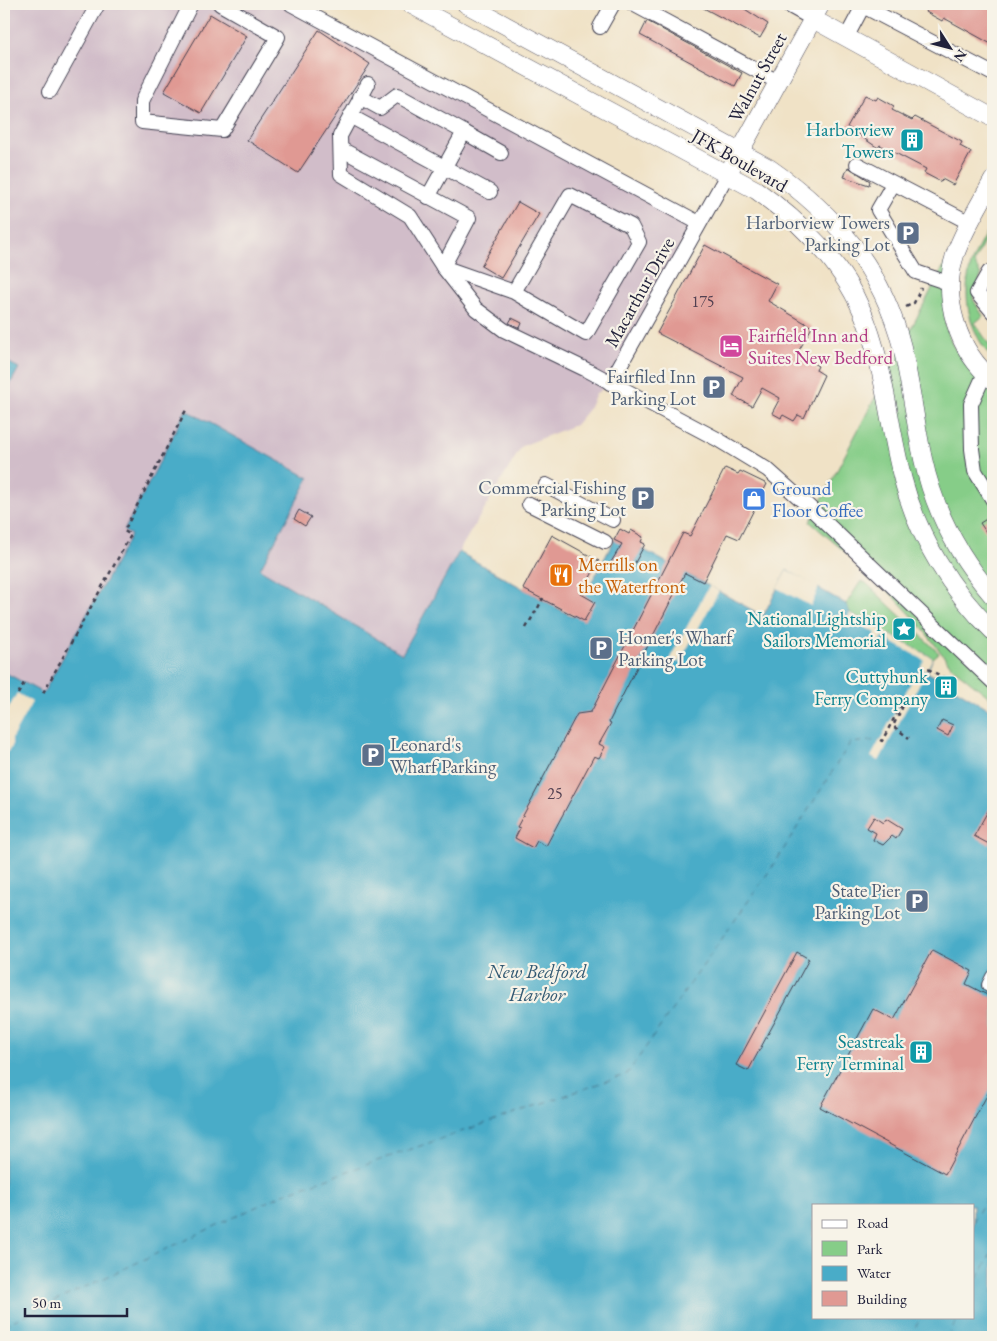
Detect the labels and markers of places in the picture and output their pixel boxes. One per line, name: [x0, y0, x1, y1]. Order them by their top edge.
place label: Harborview Towers: [806, 117, 895, 164]
building icon: Harborview Towers: [899, 127, 925, 153]
place label: Harborview Towers Parking Lot: [746, 210, 890, 257]
parking icon: Harborview Towers Parking Lot: [895, 220, 921, 246]
place label: Fairfield Inn and Suites New Bedford: [748, 323, 893, 370]
hotel icon: Fairfield Inn and Suites New Bedford: [718, 333, 744, 359]
place label: Fairfiled Inn Parking Lot: [607, 364, 696, 411]
parking icon: Fairfiled Inn Parking Lot: [701, 374, 727, 400]
place label: Commercial Fishing Parking Lot: [478, 475, 627, 522]
place label: Ground Floor Coffee: [772, 476, 863, 523]
parking icon: Commercial Fishing Parking Lot: [630, 485, 656, 511]
shop icon: Ground Floor Coffee: [741, 486, 767, 512]
place label: Merrills on the Waterfront: [578, 552, 686, 599]
restaurant icon: Merrills on the Waterfront: [548, 562, 574, 588]
place label: National Lightship Sailors Memorial: [747, 606, 886, 653]
place icon: National Lightship Sailors Memorial: [891, 616, 917, 642]
place label: Homer's Wharf Parking Lot: [618, 625, 734, 672]
parking icon: Homer's Wharf Parking Lot: [588, 635, 614, 661]
place label: Cuttyhunk Ferry Company: [814, 664, 929, 711]
building icon: Cuttyhunk Ferry Company: [933, 674, 959, 700]
place label: Leonard's Wharf Parking: [390, 732, 497, 779]
parking icon: Leonard's Wharf Parking: [360, 742, 386, 768]
place label: State Pier Parking Lot: [814, 878, 901, 925]
parking icon: State Pier Parking Lot: [904, 888, 930, 914]
place label: Seastreak Ferry Terminal: [797, 1029, 905, 1076]
building icon: Seastreak Ferry Terminal: [908, 1039, 934, 1065]

